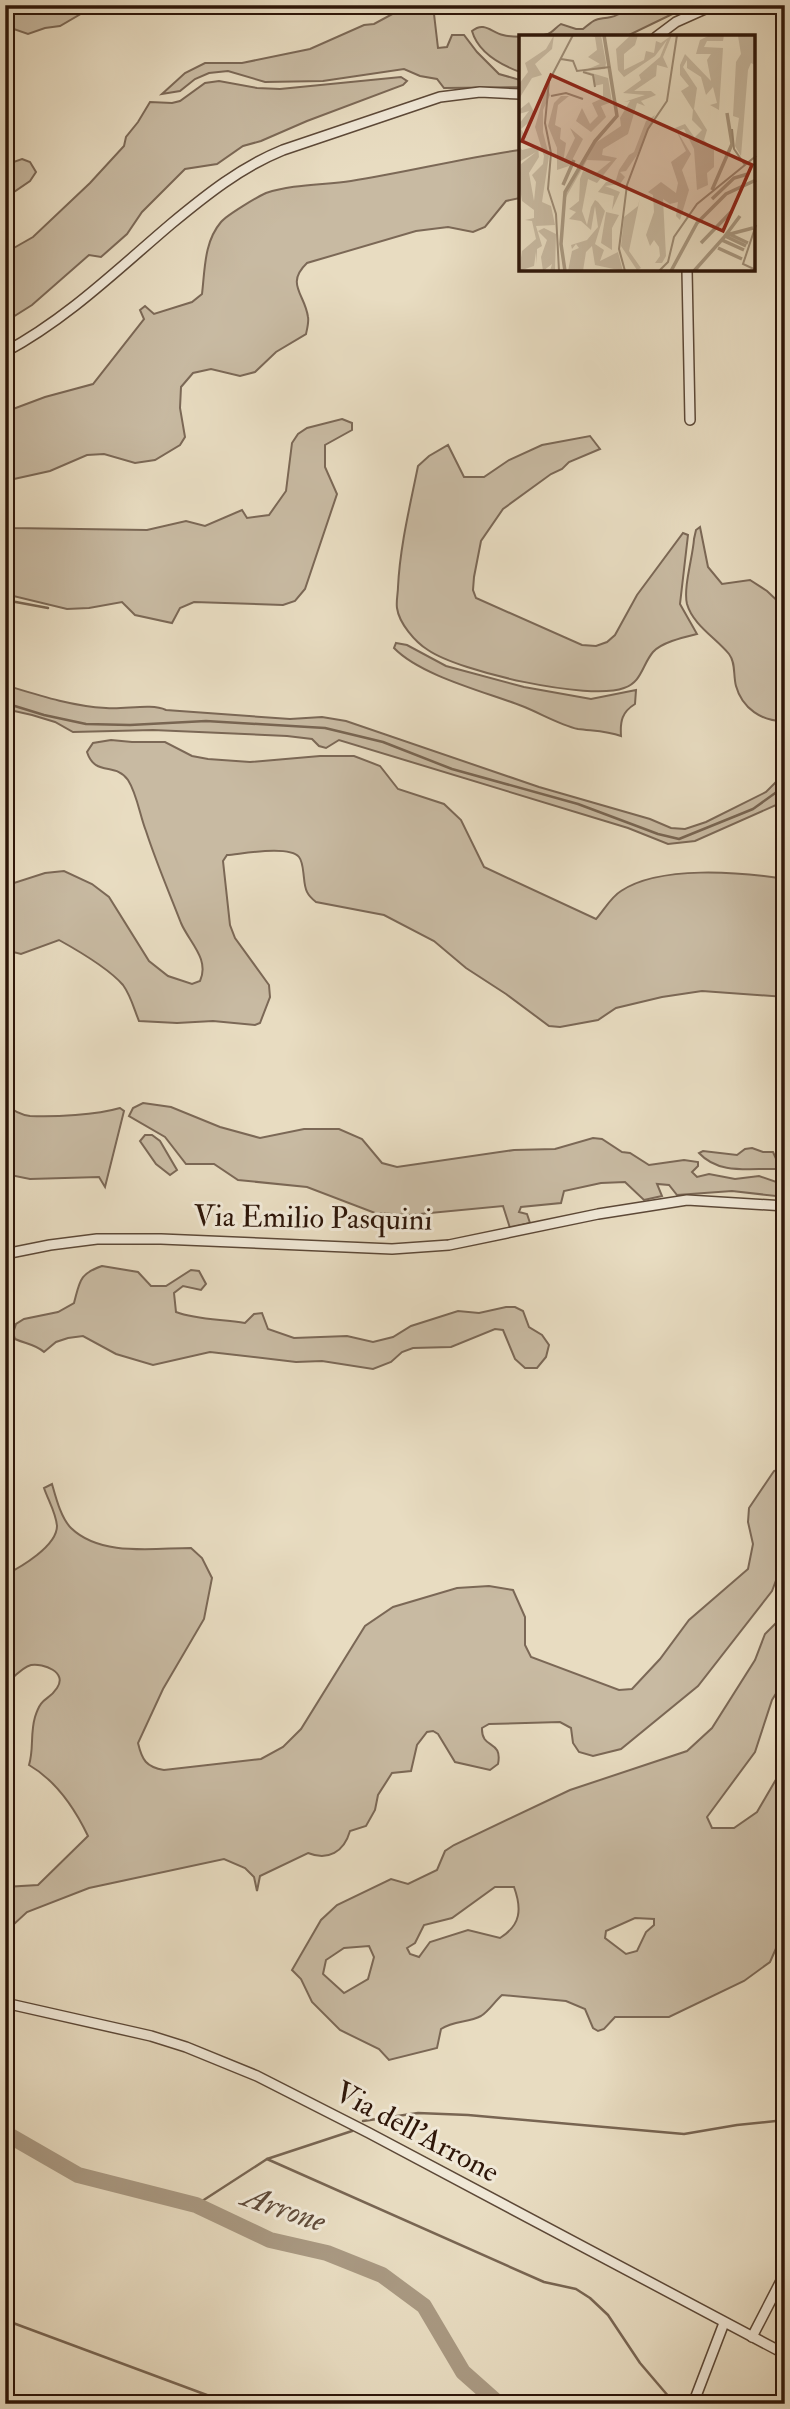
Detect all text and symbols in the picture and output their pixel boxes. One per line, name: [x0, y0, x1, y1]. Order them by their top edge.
inset map: [519, 35, 755, 271]
street label: Via Emilio Pasquini: [193, 1197, 433, 1239]
street label: Via dell'Arrone: [329, 2073, 505, 2191]
water label: Arrone: [234, 2175, 331, 2242]

